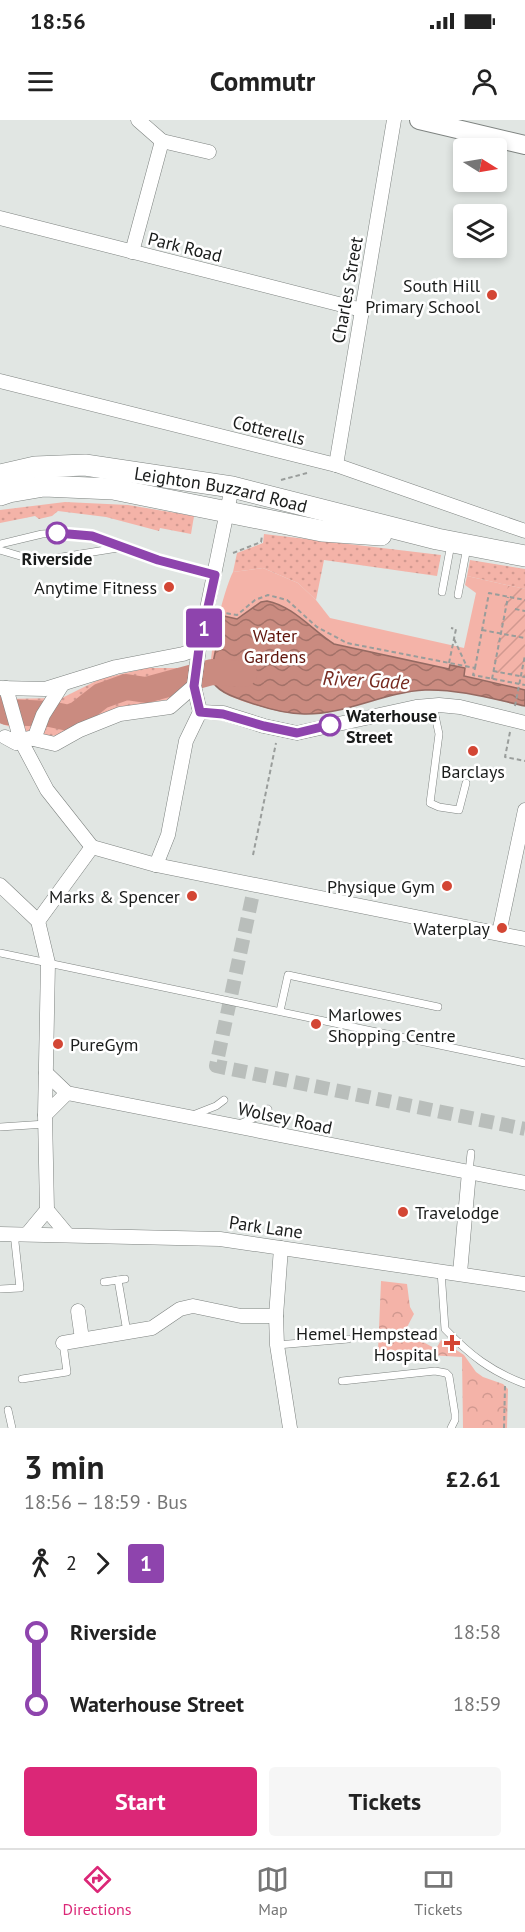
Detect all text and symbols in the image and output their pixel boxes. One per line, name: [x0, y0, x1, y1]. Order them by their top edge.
text: 18:56: [30, 7, 86, 35]
text: Commutr: [210, 64, 315, 98]
icon: menu: [24, 65, 57, 98]
icon: person: [468, 65, 501, 98]
north arrow: [453, 138, 507, 192]
map controls: [453, 138, 507, 258]
button: layers: [453, 204, 507, 258]
street label: Park Road: [146, 227, 224, 267]
street label: Charles Street: [326, 235, 368, 345]
place label: South Hill Primary School: [365, 274, 481, 318]
marker: South Hill Primary School: [485, 288, 499, 302]
street label: Cotterells: [230, 410, 308, 450]
street label: Leighton Buzzard Road: [133, 461, 310, 517]
marker: Riverside: [46, 522, 68, 544]
place label: Riverside: [22, 547, 92, 570]
place label: Anytime Fitness: [34, 576, 157, 599]
marker: Anytime Fitness: [162, 580, 176, 594]
line badge: 1: [184, 608, 224, 648]
text: 1: [198, 615, 210, 642]
park label: Water Gardens: [244, 624, 306, 668]
water label: River Gade: [322, 665, 411, 695]
place label: Waterhouse Street: [346, 704, 437, 748]
marker: Waterhouse Street: [319, 714, 341, 736]
marker: Barclays: [466, 744, 480, 758]
place label: Barclays: [441, 760, 505, 783]
place label: Physique Gym: [327, 875, 435, 898]
marker: Physique Gym: [440, 879, 454, 893]
place label: Marks & Spencer: [49, 885, 180, 908]
marker: Marks & Spencer: [185, 889, 199, 903]
place label: Waterplay: [413, 917, 491, 940]
marker: Waterplay: [495, 921, 509, 935]
place label: Marlowes Shopping Centre: [328, 1003, 456, 1047]
marker: Marlowes Shopping Centre: [309, 1017, 323, 1031]
place label: PureGym: [70, 1033, 138, 1056]
marker: PureGym: [51, 1037, 65, 1051]
street label: Wolsey Road: [236, 1097, 334, 1139]
place label: Travelodge: [415, 1201, 499, 1224]
marker: Travelodge: [396, 1205, 410, 1219]
street label: Park Lane: [228, 1210, 304, 1244]
place label: Hemel Hempstead Hospital: [296, 1322, 439, 1366]
marker: Hemel Hempstead Hospital: [443, 1334, 461, 1352]
text: 3 min: [24, 1445, 105, 1488]
text: £2.61: [446, 1465, 501, 1493]
text: 18:56 – 18:59 · Bus: [24, 1489, 188, 1515]
icon: walk: [24, 1547, 57, 1580]
icon: forward: [86, 1547, 119, 1580]
text: 2: [66, 1550, 77, 1576]
text: 1: [140, 1550, 152, 1577]
text: Riverside: [70, 1618, 157, 1646]
text: 18:58: [453, 1619, 501, 1645]
text: Waterhouse Street: [70, 1690, 244, 1718]
text: 18:59: [453, 1691, 501, 1717]
button: Start: [24, 1767, 257, 1836]
button: Tickets: [269, 1767, 501, 1836]
tab: Directions: [62, 1863, 132, 1919]
tab: Map: [256, 1863, 289, 1919]
tab: Tickets: [414, 1863, 463, 1919]

